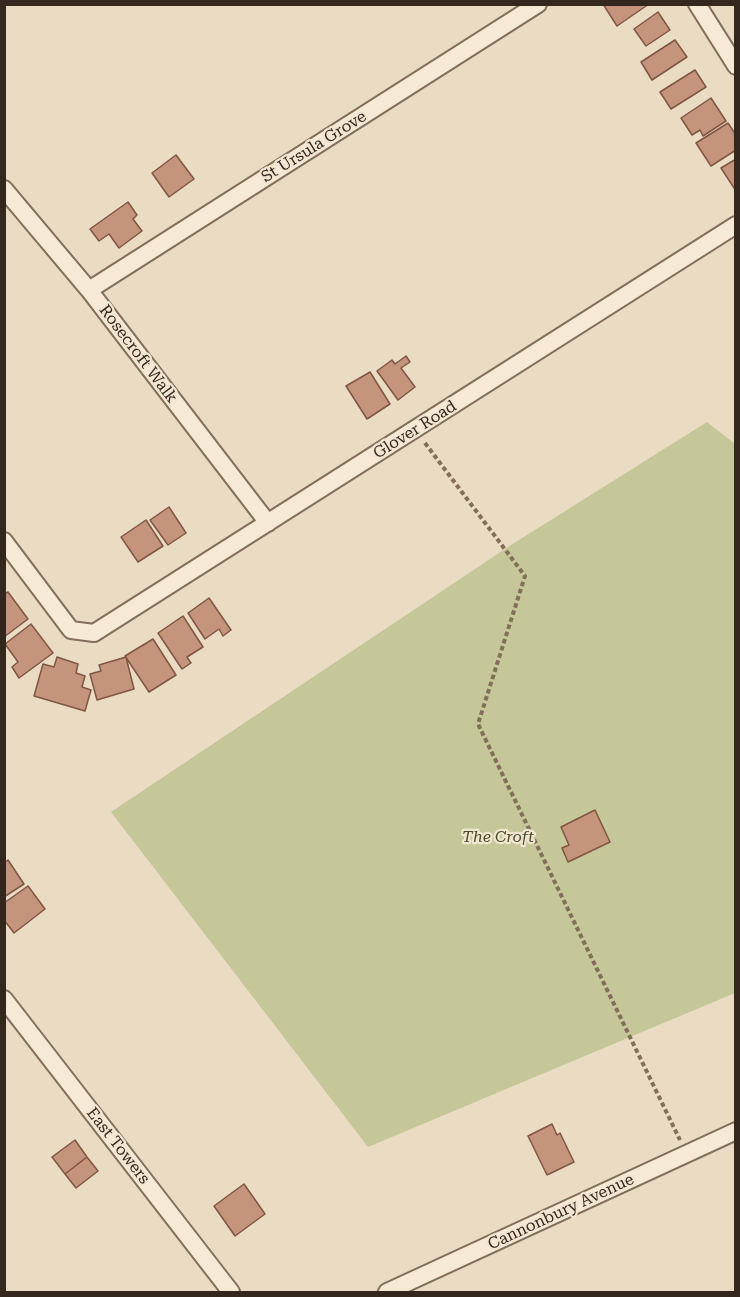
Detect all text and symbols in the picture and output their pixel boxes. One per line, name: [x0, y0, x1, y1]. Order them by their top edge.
street label: St Ursula Grove: [258, 107, 370, 187]
street label: Rosecroft Walk: [95, 301, 181, 407]
street label: Glover Road: [370, 397, 460, 463]
park label: The Croft: [462, 827, 534, 847]
street label: East Towers: [82, 1104, 154, 1188]
street label: Cannonbury Avenue: [485, 1170, 637, 1254]

